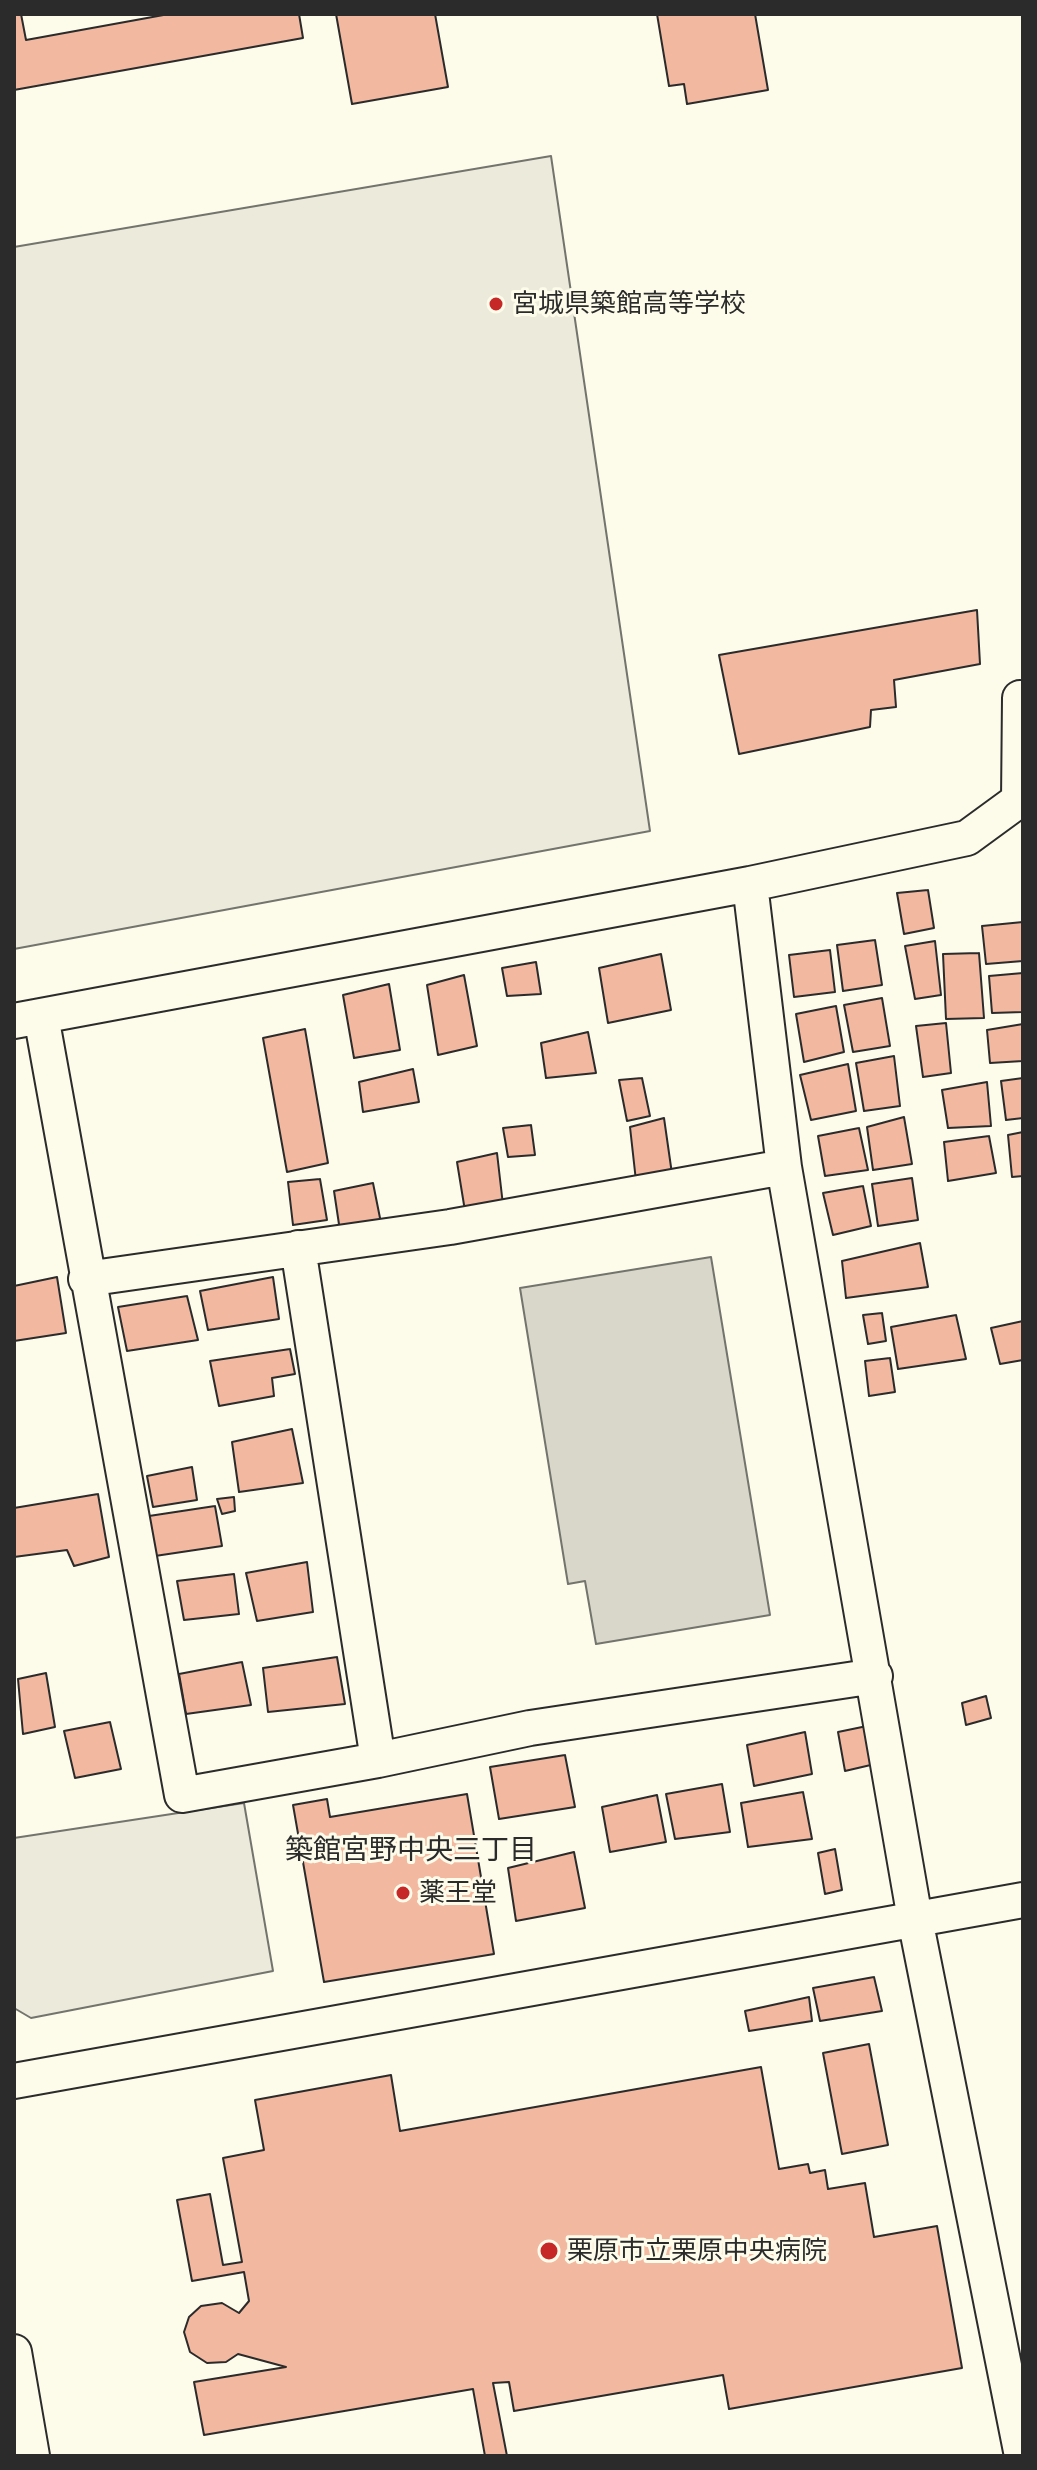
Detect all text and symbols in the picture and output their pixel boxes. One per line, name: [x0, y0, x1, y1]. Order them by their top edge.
place label: 宮城県築館高等学校: [512, 288, 746, 320]
marker: 宮城県築館高等学校: [487, 295, 505, 313]
district label: 築館宮野中央三丁目: [285, 1834, 537, 1868]
place label: 薬王堂: [419, 1877, 497, 1909]
marker: 薬王堂: [394, 1884, 412, 1902]
place label: 栗原市立栗原中央病院: [567, 2235, 827, 2267]
marker: 栗原市立栗原中央病院: [538, 2240, 560, 2262]

